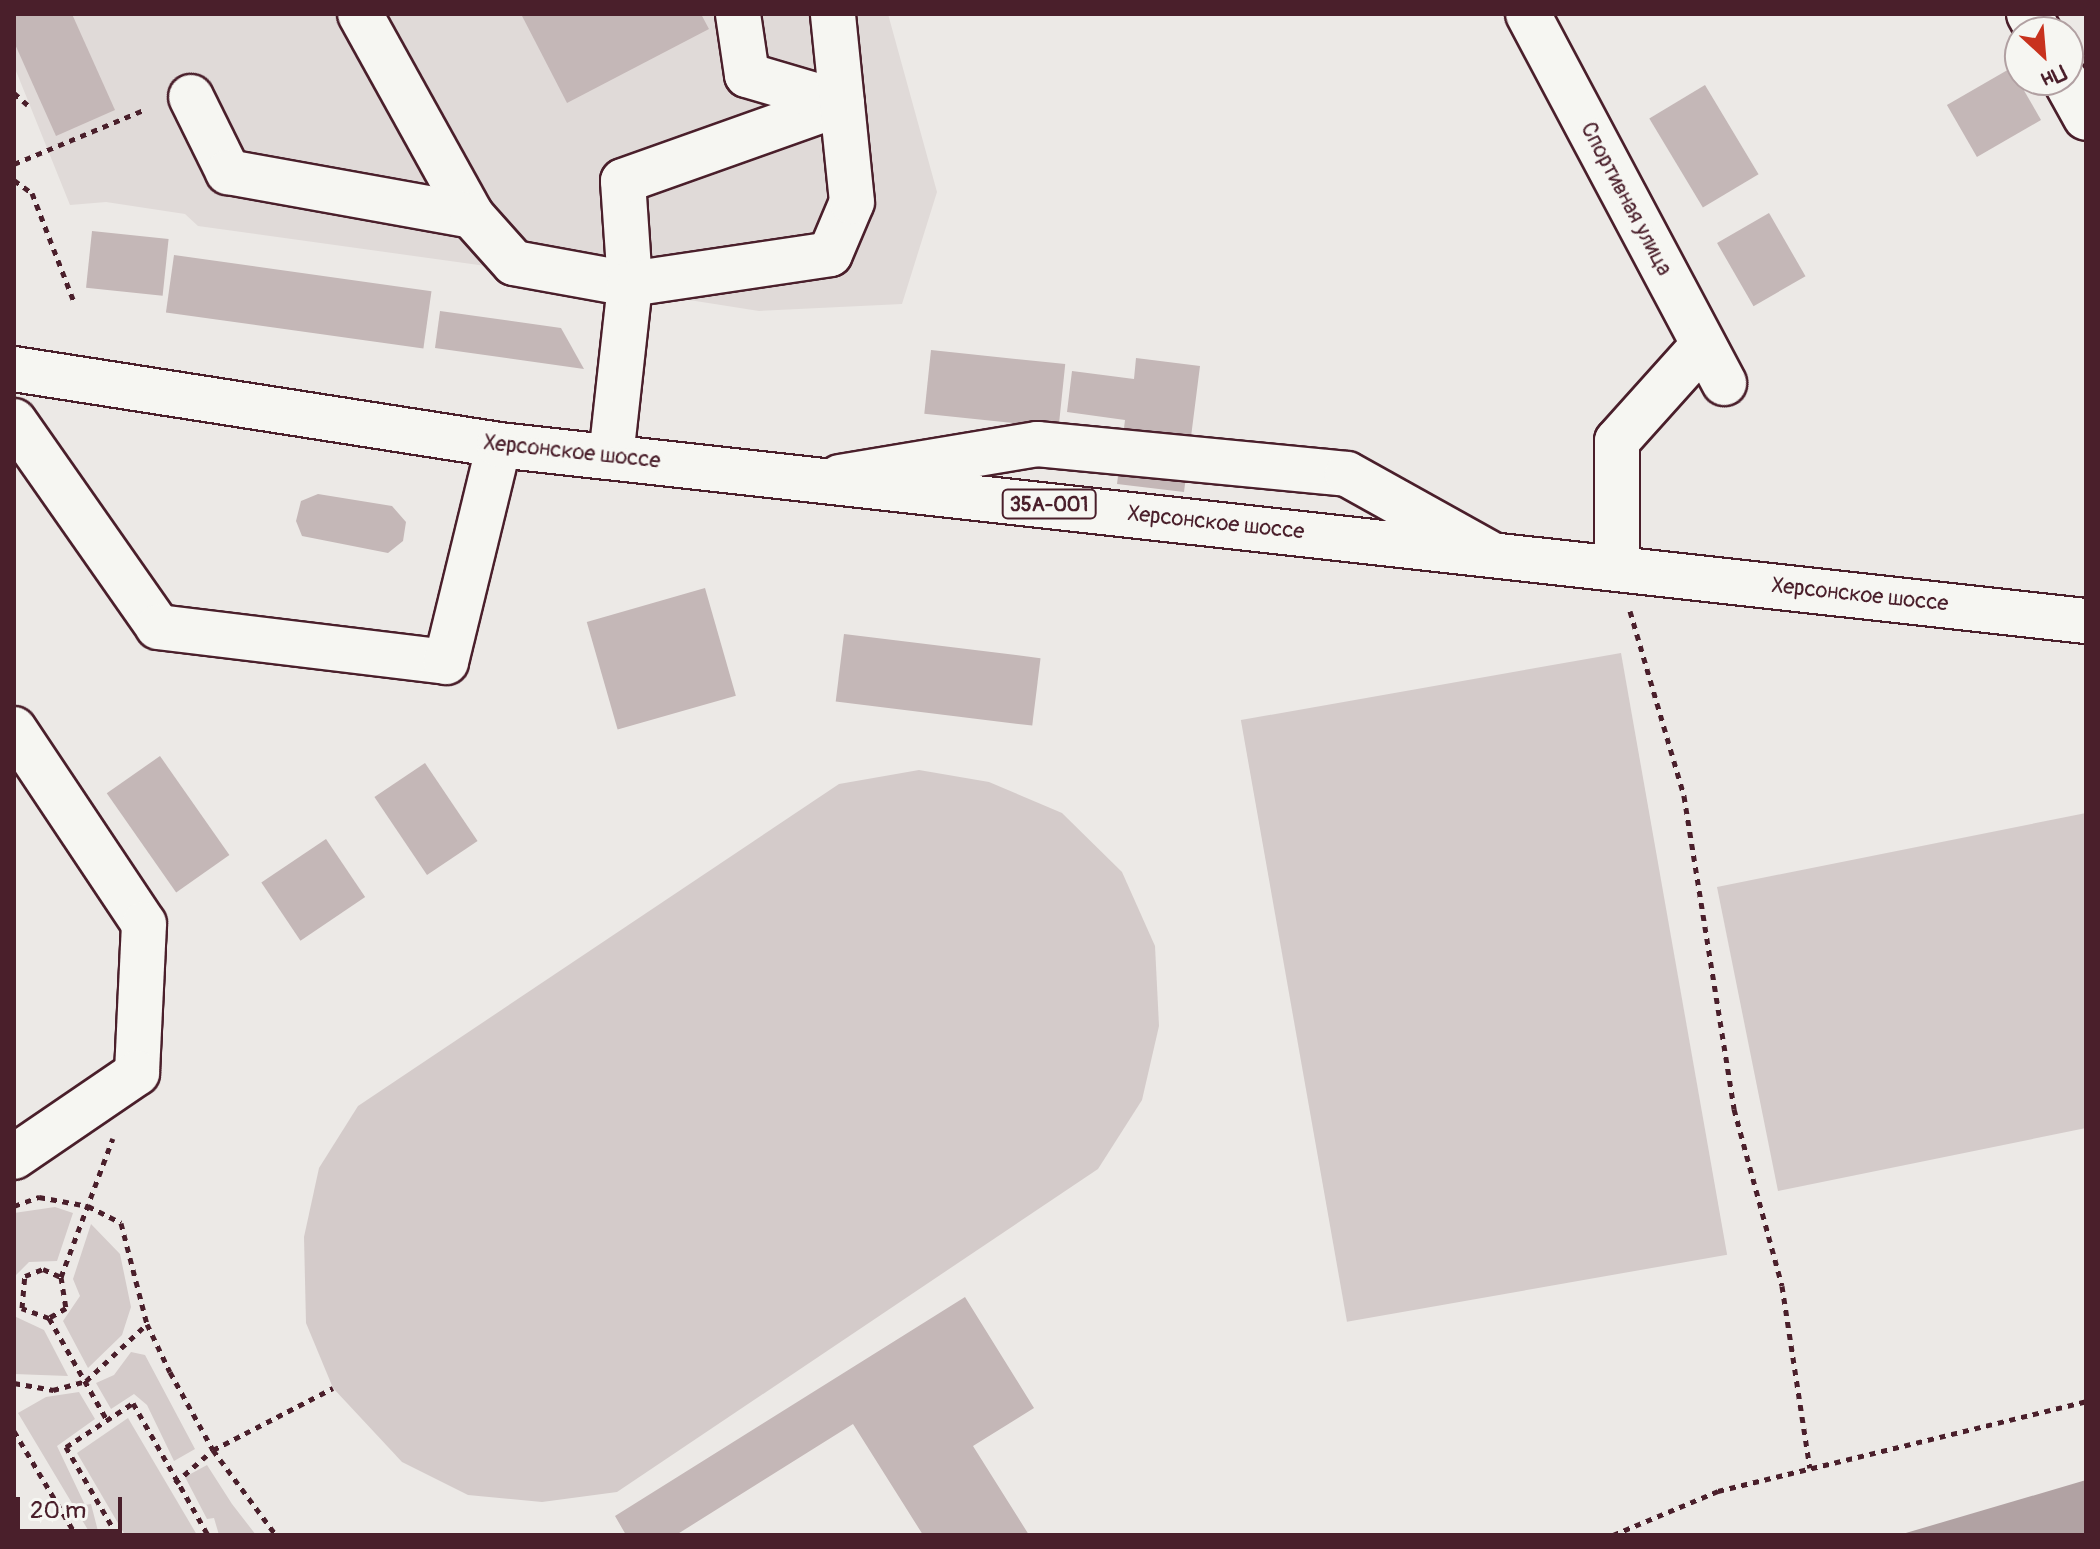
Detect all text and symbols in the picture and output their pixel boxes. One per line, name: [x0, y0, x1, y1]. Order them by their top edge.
north arrow: [2004, 16, 2084, 96]
text: Пн: [2037, 58, 2071, 94]
street label: Спортивная улица: [1575, 118, 1677, 280]
street label: Херсонское шоссе: [482, 430, 662, 474]
road number: 35А-001: [1001, 488, 1097, 520]
street label: Херсонское шоссе: [1126, 501, 1306, 545]
street label: Херсонское шоссе: [1770, 573, 1950, 617]
scale bar: [20, 1481, 126, 1531]
text: 20 m: [30, 1496, 86, 1525]

